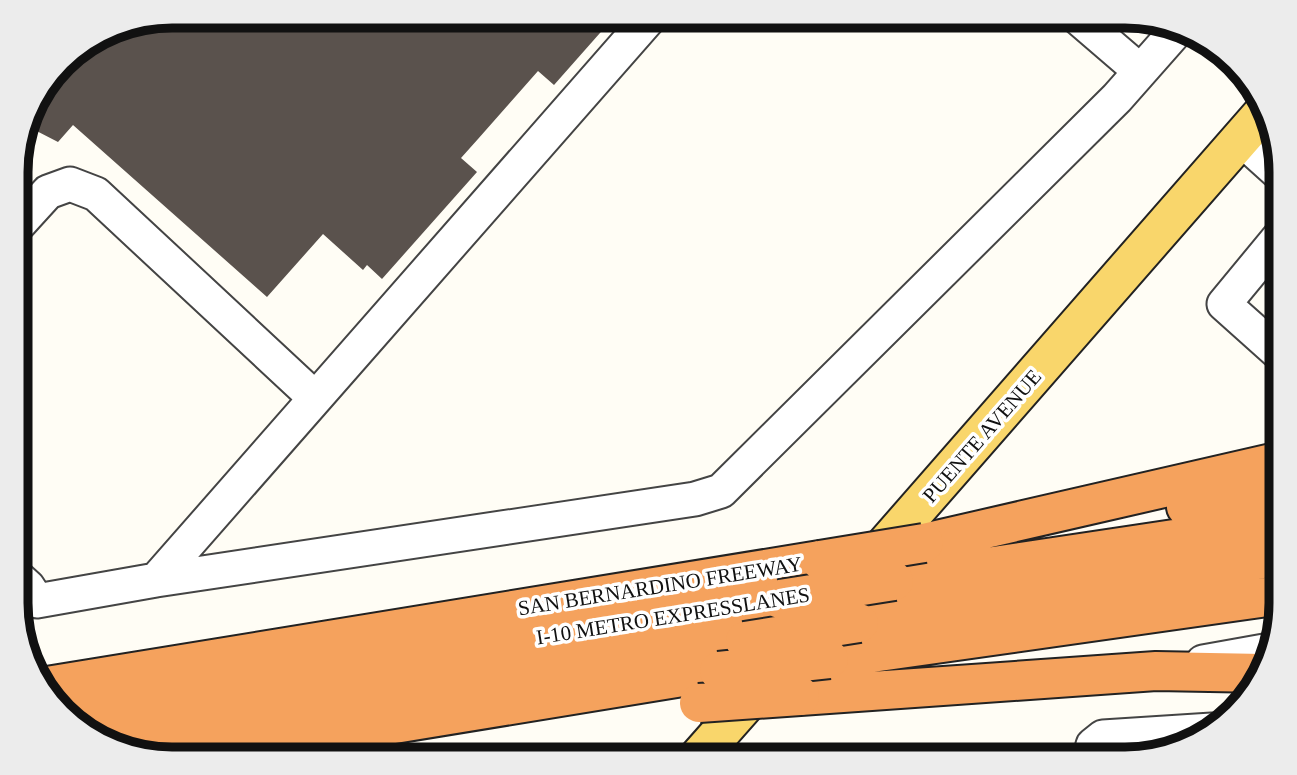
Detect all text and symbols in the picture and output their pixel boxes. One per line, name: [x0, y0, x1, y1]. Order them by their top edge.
street label: PUENTE AVENUE: [918, 365, 1046, 507]
street label: SAN BERNARDINO FREEWAY: [516, 552, 804, 620]
street label: I-10 METRO EXPRESSLANES: [535, 583, 811, 649]

